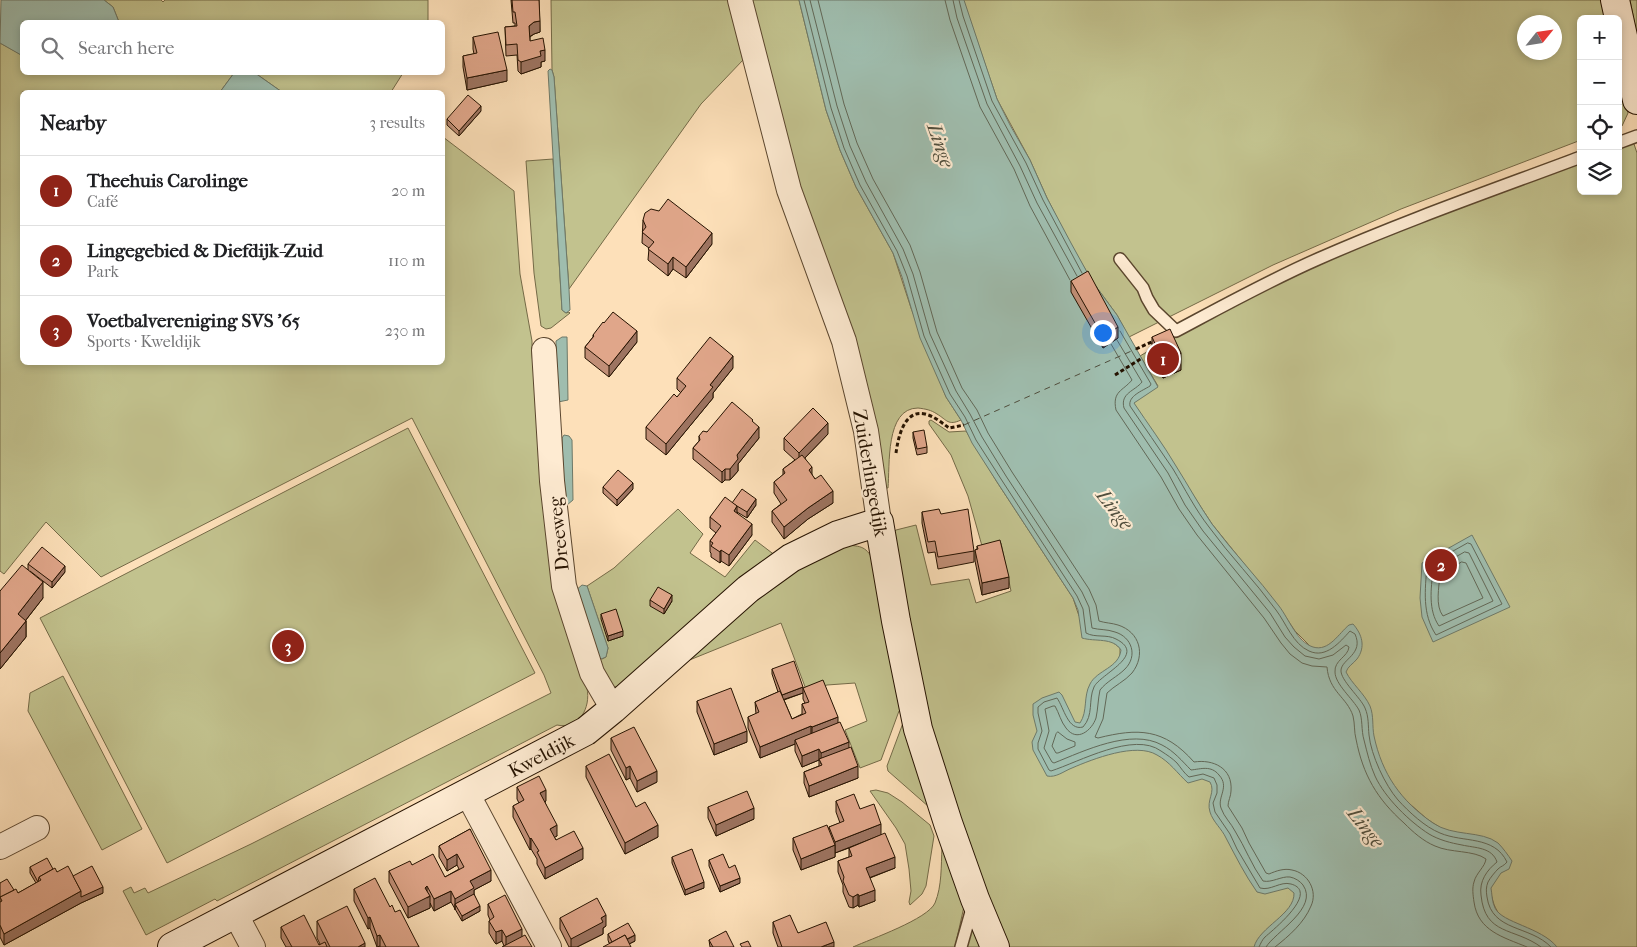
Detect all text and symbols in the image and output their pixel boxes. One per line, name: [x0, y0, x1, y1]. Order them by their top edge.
north arrow: [1517, 15, 1562, 60]
map controls: [1577, 15, 1622, 195]
button: +: [1577, 15, 1622, 60]
search box: [20, 20, 445, 75]
icon: search: [38, 34, 66, 62]
text: Search here: [78, 37, 174, 59]
button: −: [1577, 60, 1622, 105]
button: locate: [1577, 105, 1622, 150]
text: Nearby: [40, 111, 106, 135]
text: 3 results: [369, 113, 425, 132]
water label: Linge: [922, 118, 959, 171]
button: layers: [1577, 150, 1622, 195]
text: Theehuis Carolinge: [87, 170, 248, 192]
text: 1: [53, 181, 59, 200]
text: 20 m: [391, 181, 425, 200]
text: Café: [87, 192, 118, 211]
text: Lingegebied & Diefdijk-Zuid: [87, 240, 323, 262]
text: 2: [52, 251, 60, 270]
text: 110 m: [388, 251, 425, 270]
text: Park: [87, 262, 119, 281]
text: Voetbalvereniging SVS '65: [87, 310, 300, 332]
your location: [1090, 320, 1116, 346]
text: 3: [53, 321, 59, 340]
text: 230 m: [385, 321, 425, 340]
text: Sports · Kweldijk: [87, 332, 201, 351]
pin: 1: [1147, 340, 1179, 378]
street label: Zuiderlingedijk: [848, 408, 892, 539]
water label: Linge: [1090, 483, 1138, 535]
street label: Dreeweg: [544, 495, 574, 572]
pin: 2: [1425, 546, 1457, 584]
pin: 3: [272, 627, 304, 665]
street label: Kweldijk: [505, 729, 578, 782]
water label: Linge: [1341, 801, 1389, 853]

